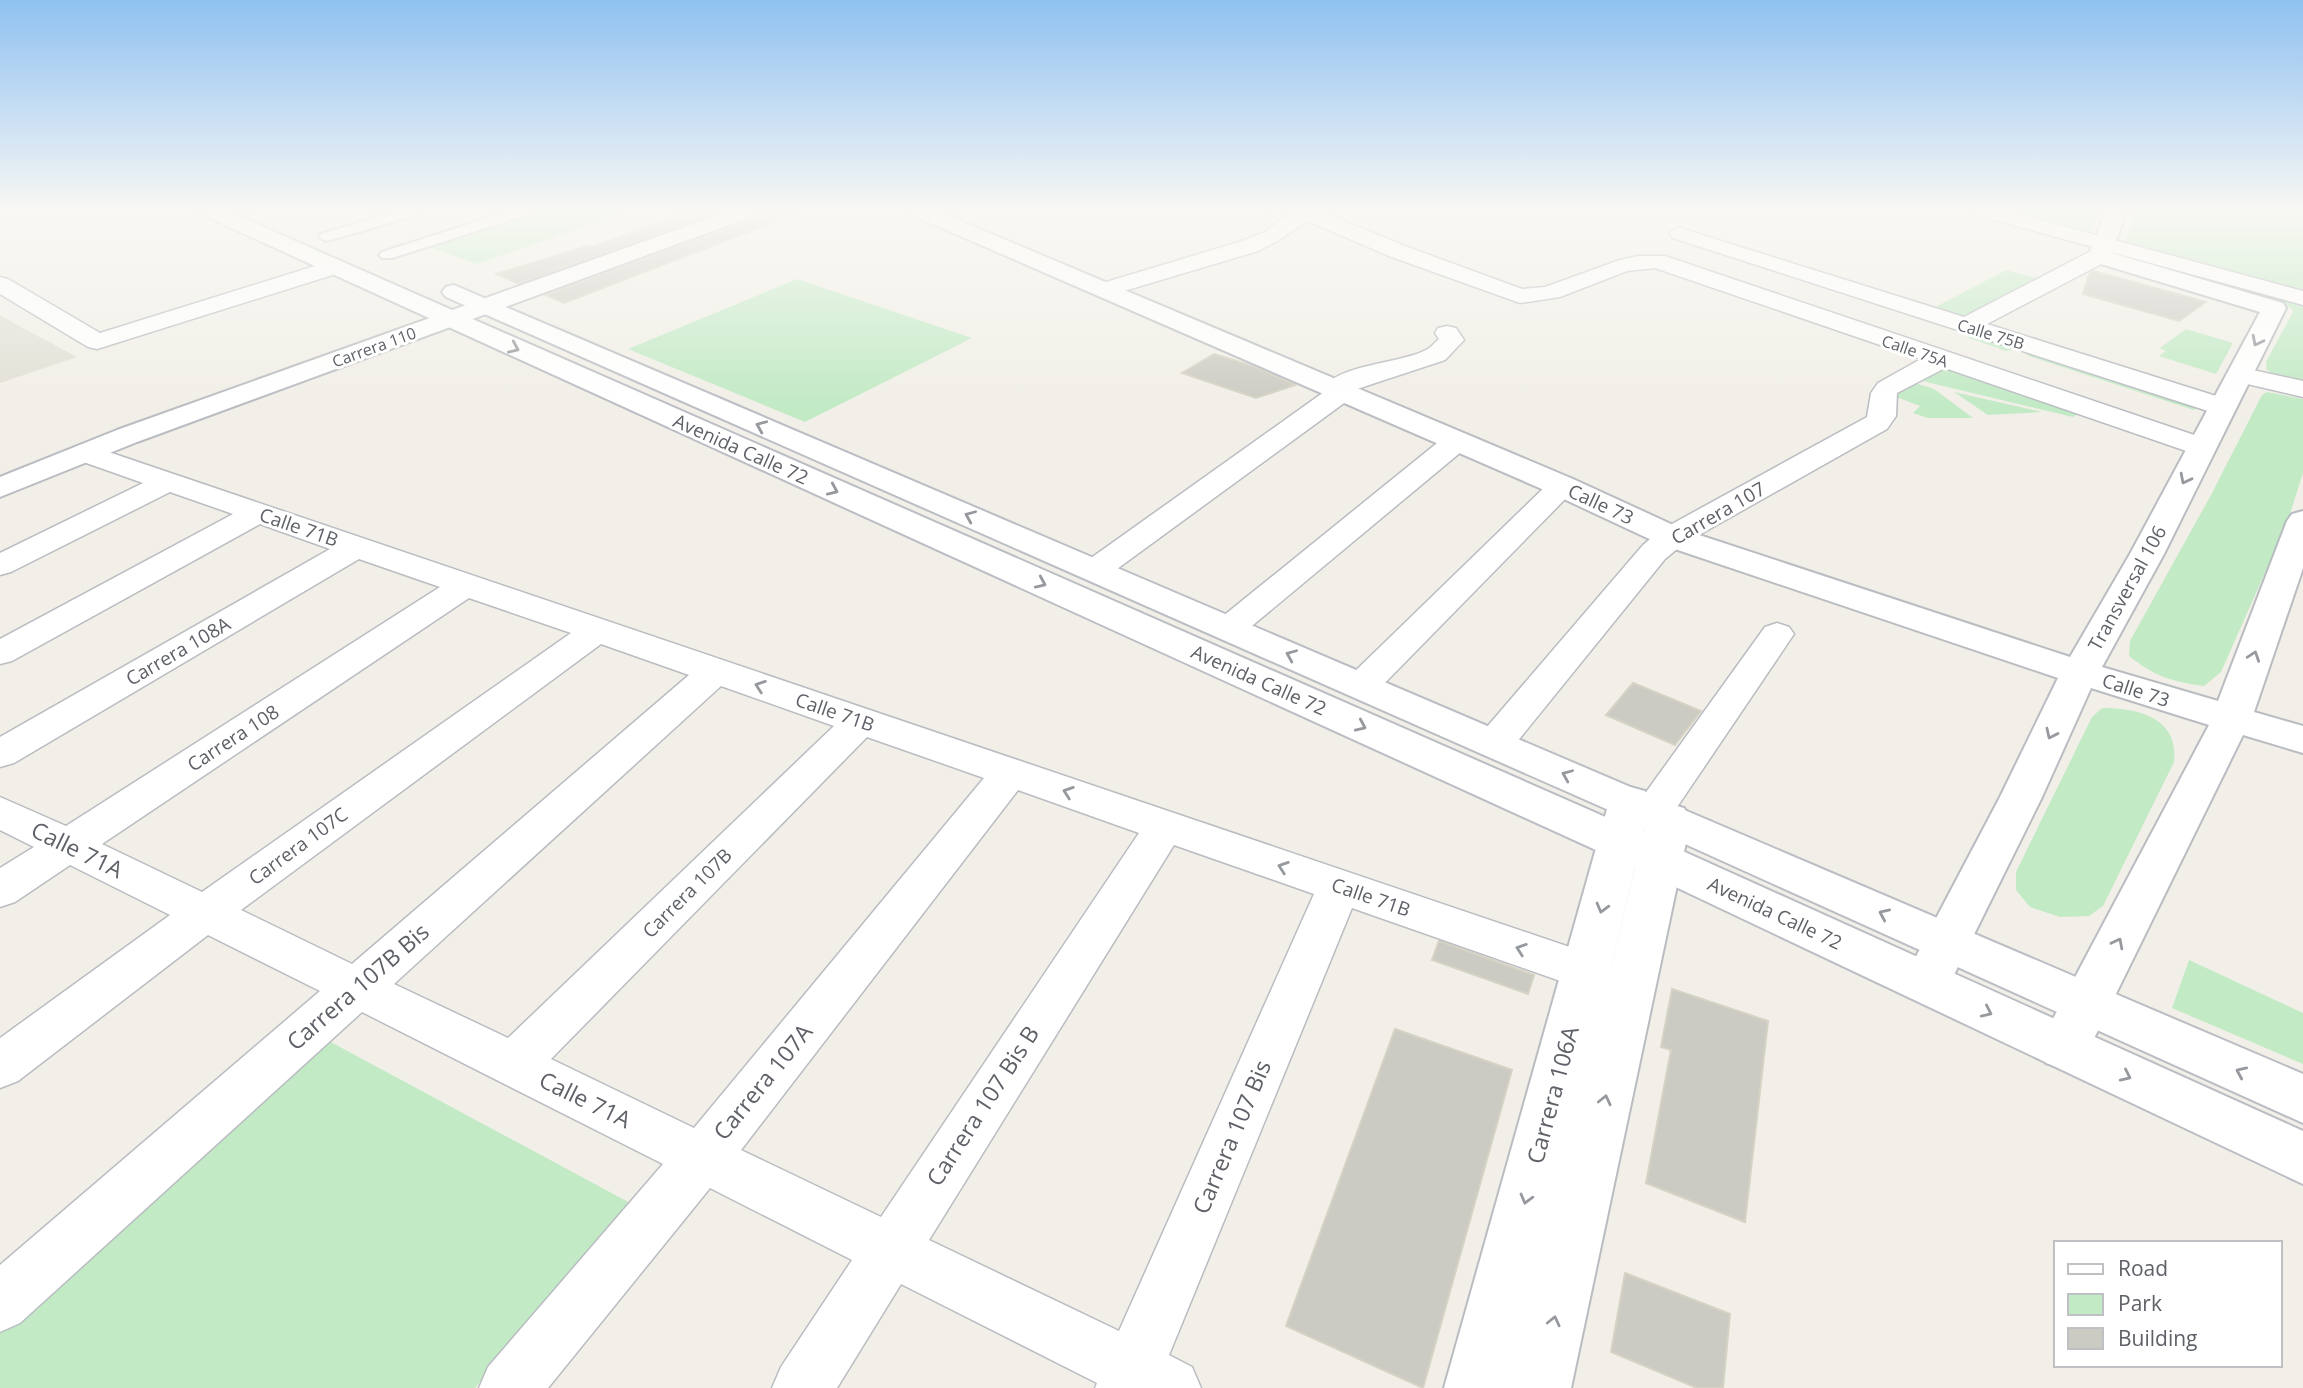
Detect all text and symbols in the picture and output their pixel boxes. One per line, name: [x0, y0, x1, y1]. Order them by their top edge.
street label: Calle 75B: [1955, 313, 2027, 355]
street label: Carrera 110: [329, 322, 419, 372]
street label: Calle 75A: [1879, 329, 1952, 373]
one-way arrow: [2251, 334, 2265, 346]
one-way arrow: [507, 340, 519, 354]
street label: Avenida Calle 72: [669, 408, 813, 490]
one-way arrow: [756, 420, 768, 434]
one-way arrow: [2180, 472, 2194, 484]
street label: Carrera 107: [1666, 476, 1770, 550]
street label: Calle 73: [1564, 478, 1638, 530]
one-way arrow: [826, 482, 838, 496]
street label: Calle 71B: [256, 501, 342, 553]
one-way arrow: [965, 510, 977, 524]
street label: Transversal 106: [2082, 521, 2172, 655]
one-way arrow: [1034, 575, 1046, 589]
street label: Carrera 108A: [121, 611, 235, 691]
street label: Avenida Calle 72: [1187, 639, 1331, 721]
one-way arrow: [1286, 649, 1298, 663]
one-way arrow: [2246, 651, 2260, 663]
street label: Calle 73: [2099, 667, 2173, 713]
one-way arrow: [754, 680, 767, 694]
street label: Calle 71B: [792, 686, 878, 738]
street label: Carrera 108: [182, 699, 284, 777]
one-way arrow: [1353, 718, 1366, 732]
one-way arrow: [2045, 727, 2059, 739]
one-way arrow: [1562, 769, 1575, 783]
one-way arrow: [1062, 786, 1074, 800]
street label: Carrera 107C: [243, 801, 353, 891]
street label: Calle 71A: [26, 813, 129, 885]
street label: Carrera 107B: [636, 842, 738, 944]
one-way arrow: [1277, 861, 1289, 875]
street label: Calle 71B: [1328, 871, 1414, 923]
street label: Avenida Calle 72: [1704, 871, 1846, 955]
one-way arrow: [1596, 902, 1610, 914]
one-way arrow: [1879, 908, 1892, 922]
street label: Carrera 107B Bis: [279, 915, 435, 1057]
one-way arrow: [2109, 938, 2123, 950]
one-way arrow: [1515, 942, 1527, 957]
one-way arrow: [1980, 1003, 1992, 1017]
street label: Carrera 107A: [705, 1016, 819, 1146]
street label: Carrera 107 Bis B: [918, 1019, 1046, 1192]
street label: Carrera 106A: [1518, 1022, 1586, 1167]
street label: Carrera 107 Bis: [1184, 1055, 1278, 1218]
street label: Calle 71A: [534, 1063, 637, 1135]
one-way arrow: [2235, 1066, 2248, 1080]
one-way arrow: [2119, 1068, 2131, 1082]
one-way arrow: [1597, 1094, 1611, 1106]
one-way arrow: [1520, 1193, 1534, 1205]
legend: [2054, 1241, 2282, 1367]
text: Road: [2118, 1254, 2168, 1282]
text: Park: [2118, 1289, 2162, 1317]
one-way arrow: [1546, 1316, 1561, 1328]
text: Building: [2118, 1324, 2197, 1352]

